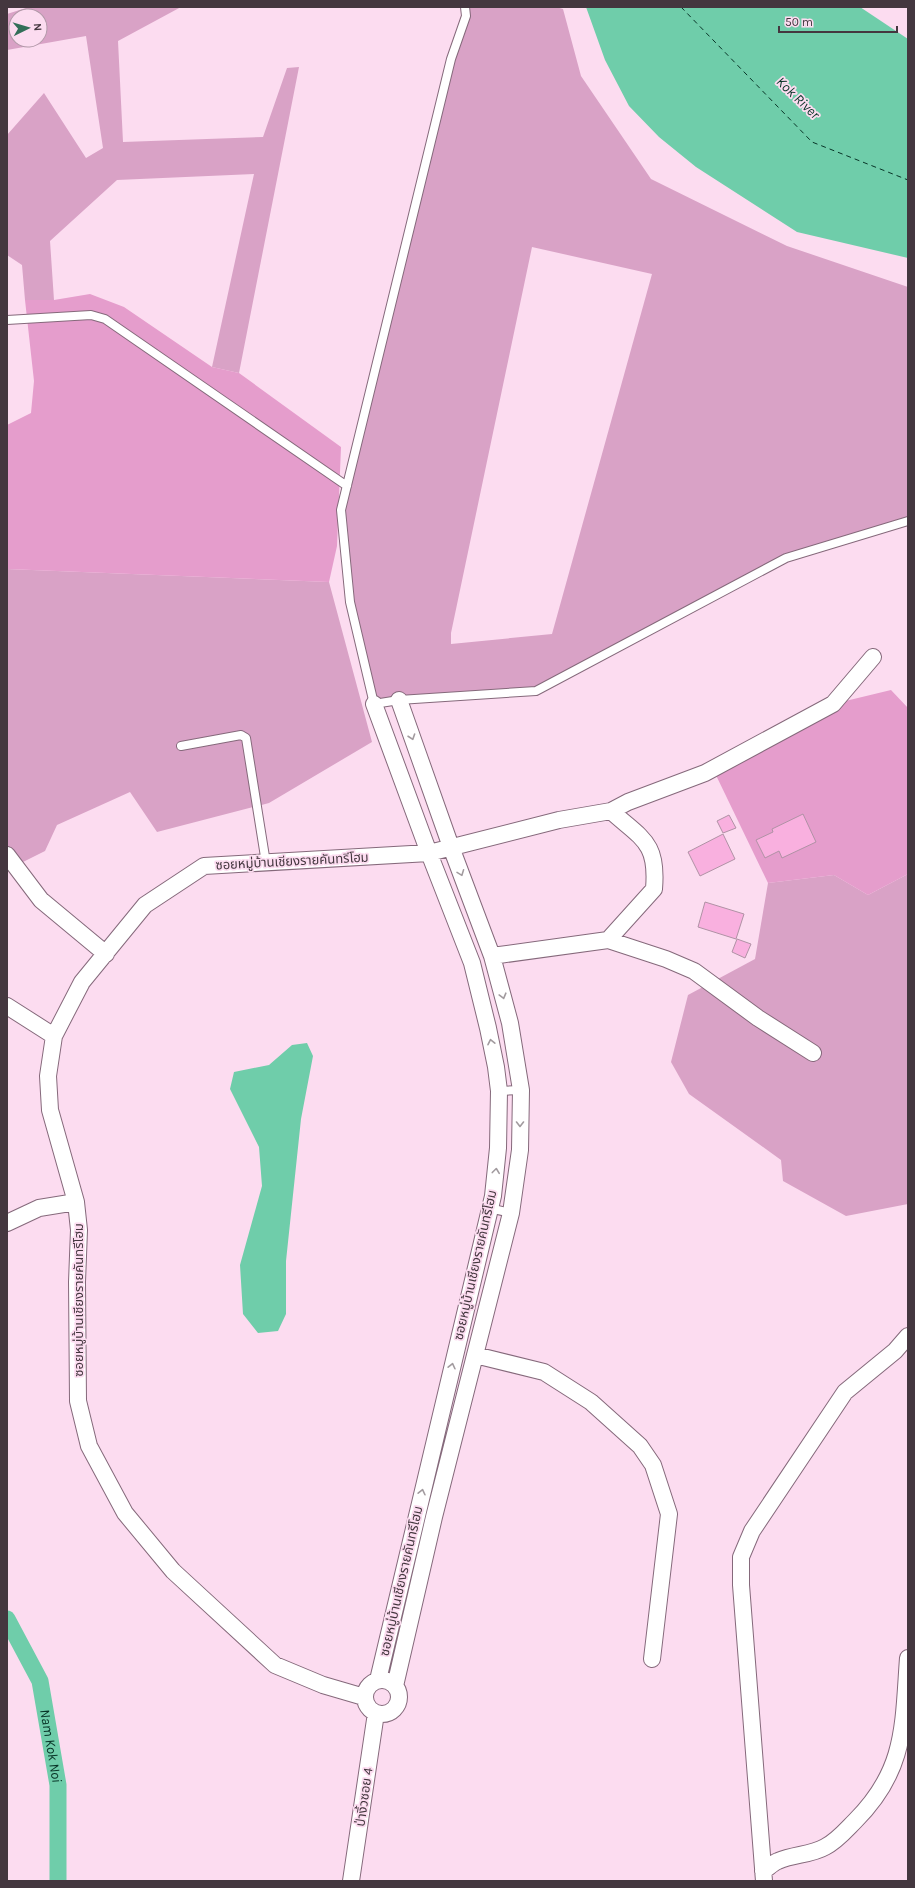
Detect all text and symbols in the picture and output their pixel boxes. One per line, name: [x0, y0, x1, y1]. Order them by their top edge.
north arrow: [8, 8, 48, 48]
scale bar: [779, 8, 897, 34]
text: 50 m: [785, 15, 813, 29]
text: N: [31, 23, 44, 32]
water label: Kok River: [773, 73, 824, 124]
one-way arrow: [408, 733, 416, 740]
street label: ซอยหมู่บ้านเชียงรายคันทรีโฮม: [215, 849, 369, 873]
one-way arrow: [456, 869, 464, 876]
one-way arrow: [498, 992, 506, 999]
one-way arrow: [488, 1039, 496, 1045]
one-way arrow: [516, 1121, 524, 1127]
one-way arrow: [491, 1168, 500, 1174]
street label: ซอยหมู่บ้านเชียงรายคันทรีโฮม: [450, 1189, 500, 1341]
street label: ซอยหมู่บ้านเชียงรายคันทรีโฮม: [71, 1223, 86, 1377]
one-way arrow: [447, 1363, 456, 1370]
one-way arrow: [418, 1489, 426, 1496]
street label: ซอยหมู่บ้านเชียงรายคันทรีโฮม: [376, 1505, 426, 1657]
water label: Nam Kok Noi: [36, 1708, 66, 1784]
street label: ป่างิ้วซอย 4: [351, 1766, 376, 1827]

